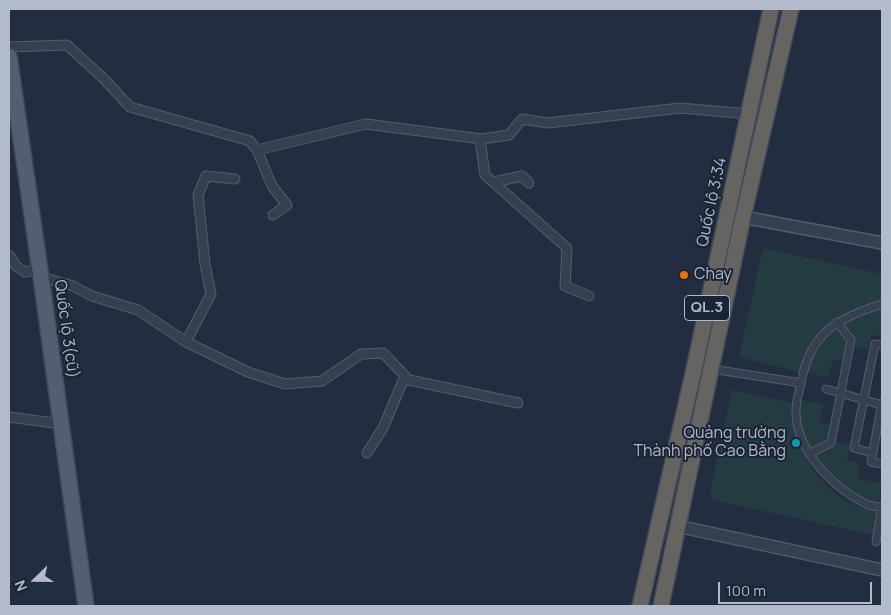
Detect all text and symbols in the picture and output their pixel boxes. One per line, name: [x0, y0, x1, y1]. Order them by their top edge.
street label: Quốc lộ 3;34: [693, 155, 731, 249]
place label: Chay: [694, 265, 732, 285]
marker: Chay: [678, 269, 690, 281]
street label: Quốc lộ 3(cũ): [50, 279, 82, 379]
road number: QL.3: [684, 296, 730, 320]
place label: Quảng trường Thành phố Cao Bằng: [634, 424, 786, 462]
marker: Quảng trường Thành phố Cao Bằng: [790, 437, 802, 449]
north arrow: [10, 555, 60, 605]
scale bar: [721, 572, 875, 604]
text: N: [10, 578, 31, 594]
text: 100 m: [726, 580, 766, 601]

